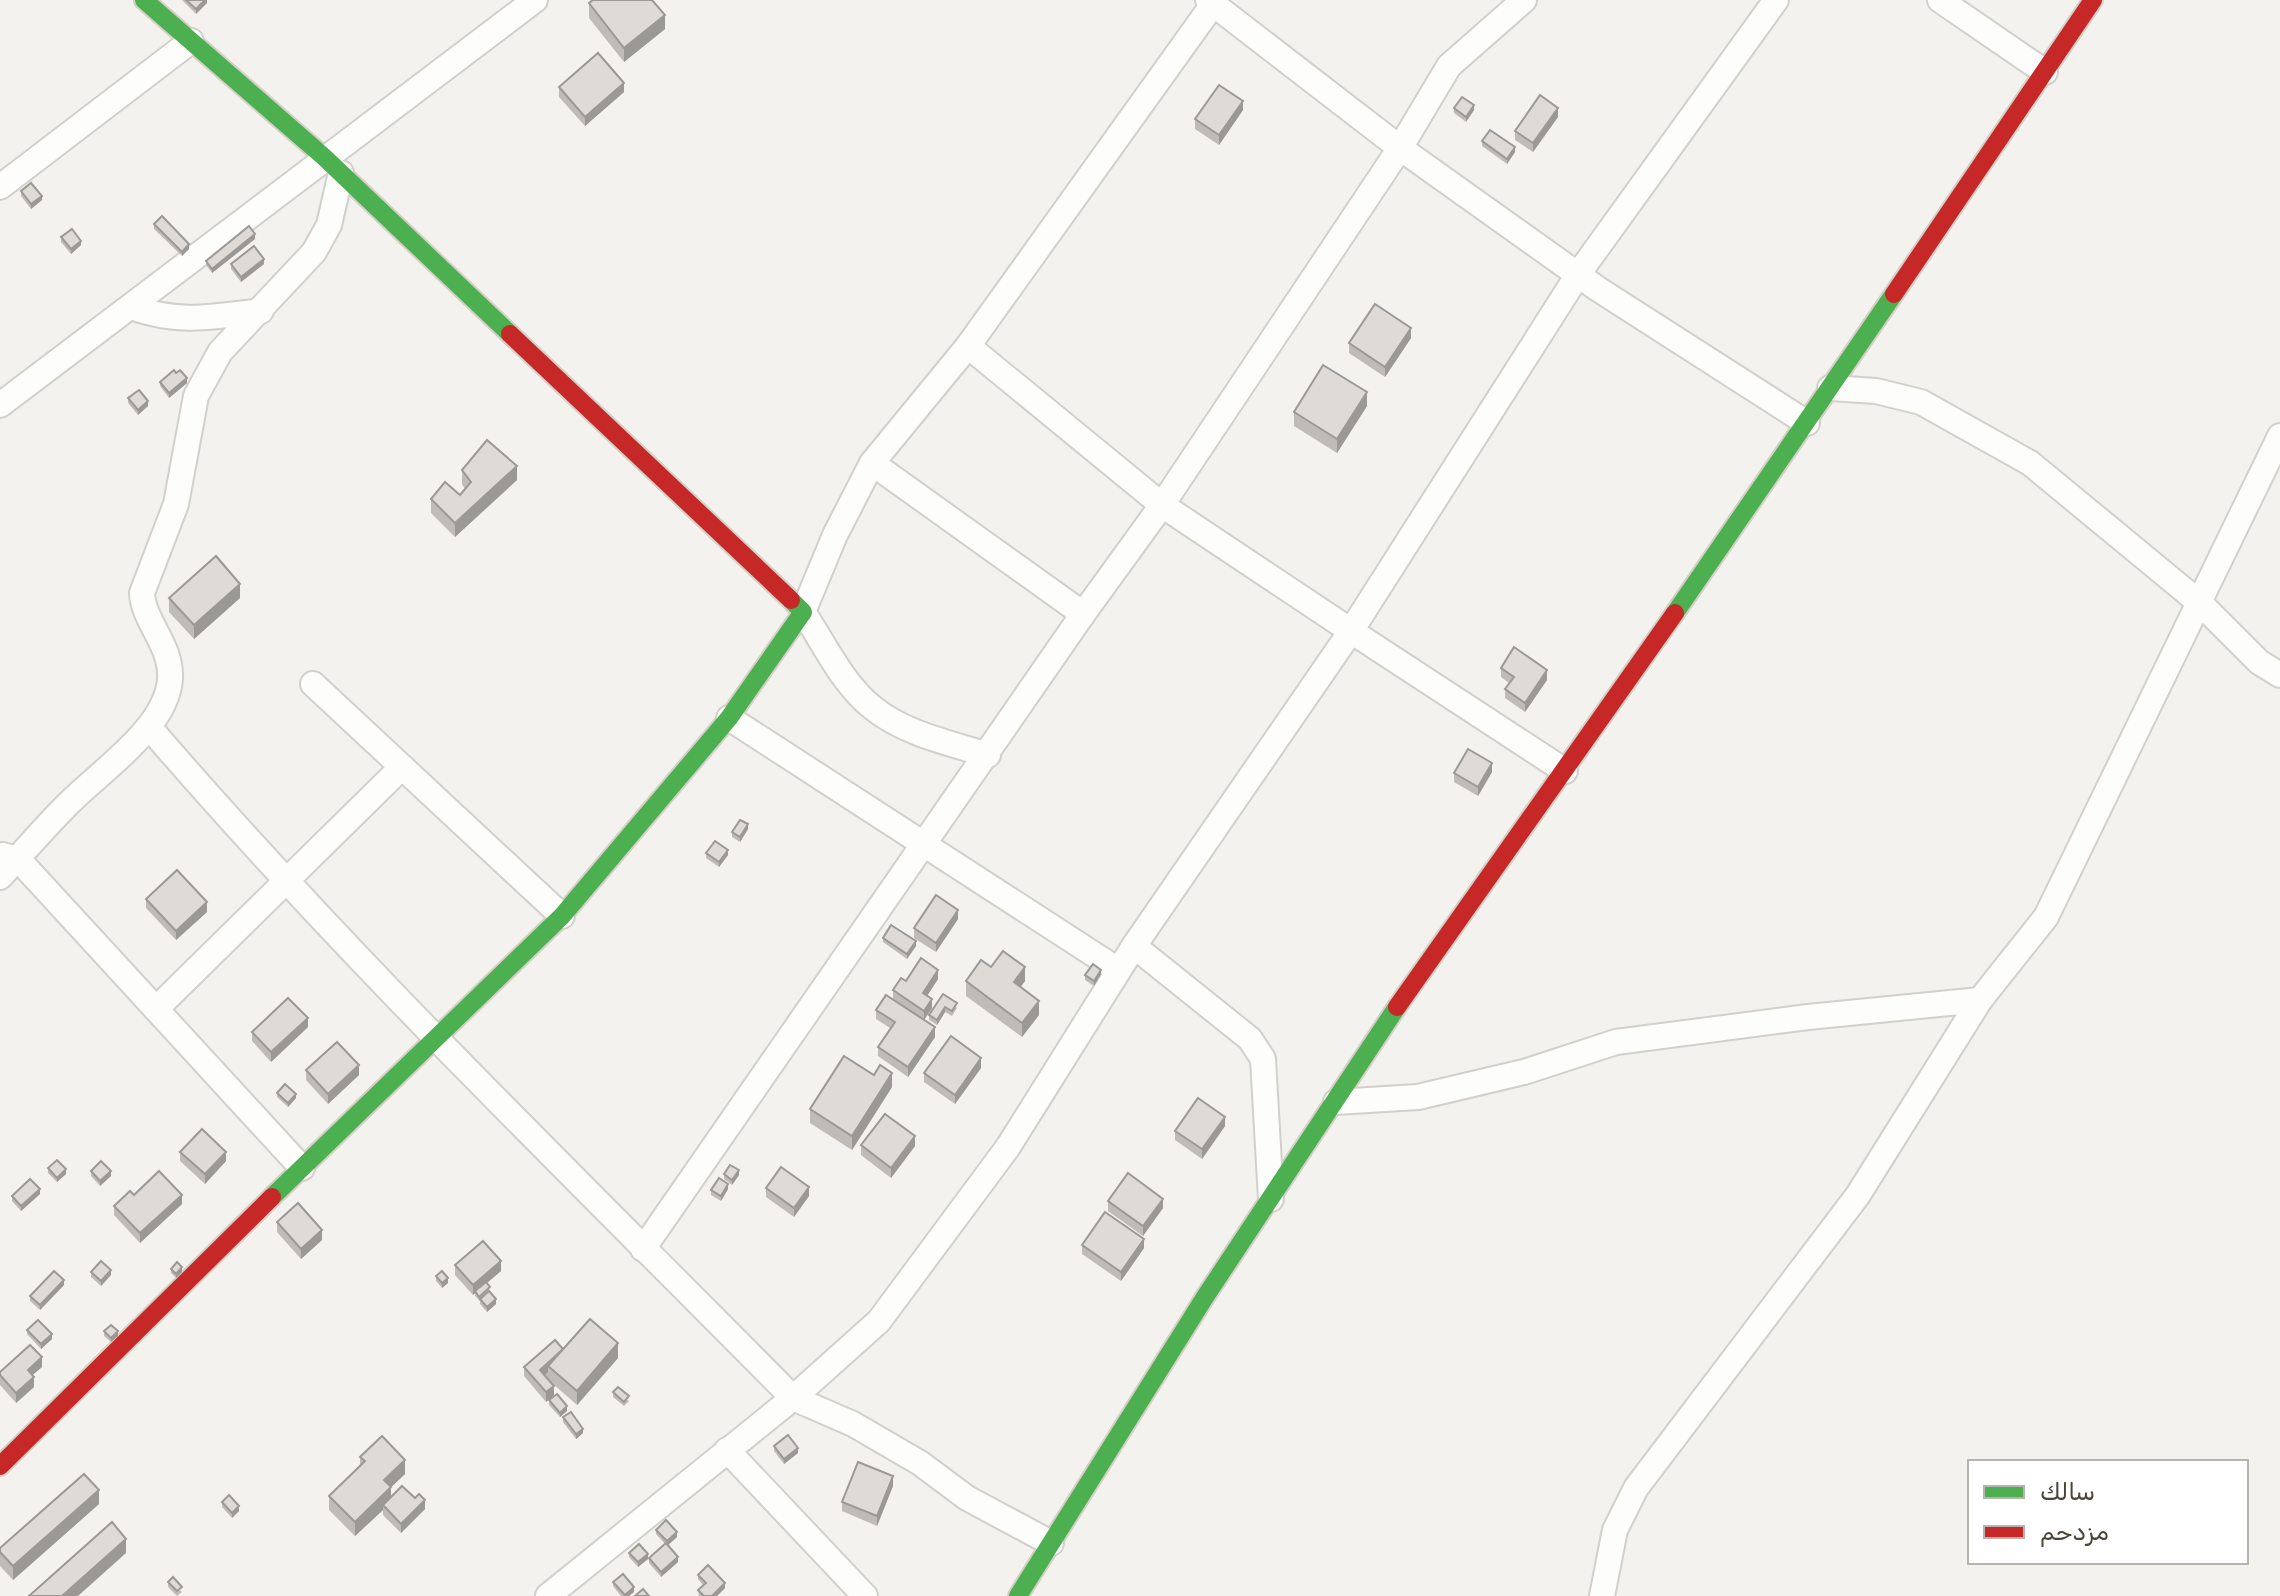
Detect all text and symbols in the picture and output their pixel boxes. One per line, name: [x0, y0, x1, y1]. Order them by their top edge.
legend: [1968, 1460, 2248, 1564]
text: سالك: [2040, 1478, 2095, 1506]
text: مزدحم: [2040, 1518, 2109, 1547]

